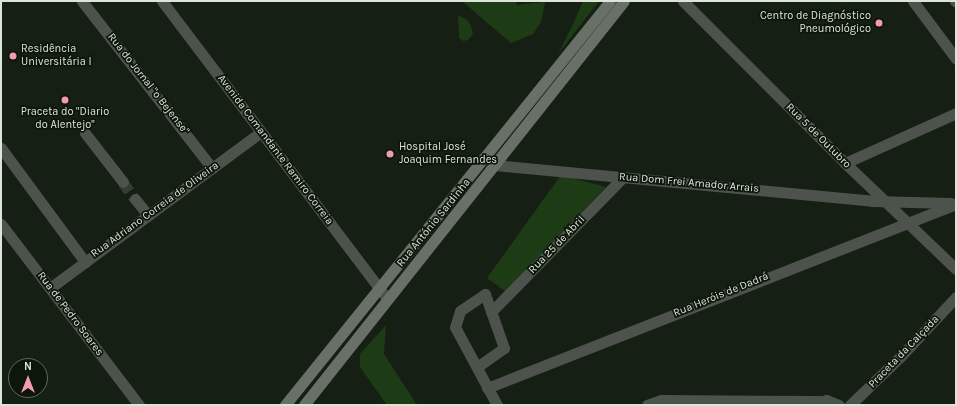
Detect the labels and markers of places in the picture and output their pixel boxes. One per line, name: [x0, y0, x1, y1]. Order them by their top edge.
place label: Centro de Diagnóstico Pneumológico: [760, 10, 871, 36]
marker: Centro de Diagnóstico Pneumológico: [874, 18, 884, 28]
place label: Residência Universitária I: [21, 43, 92, 69]
marker: Residência Universitária I: [8, 51, 18, 61]
marker: Praceta do "Diario do Alentejo": [60, 95, 70, 105]
place label: Praceta do "Diario do Alentejo": [21, 106, 109, 132]
place label: Hospital José Joaquim Fernandes: [399, 141, 497, 167]
marker: Hospital José Joaquim Fernandes: [384, 148, 396, 160]

